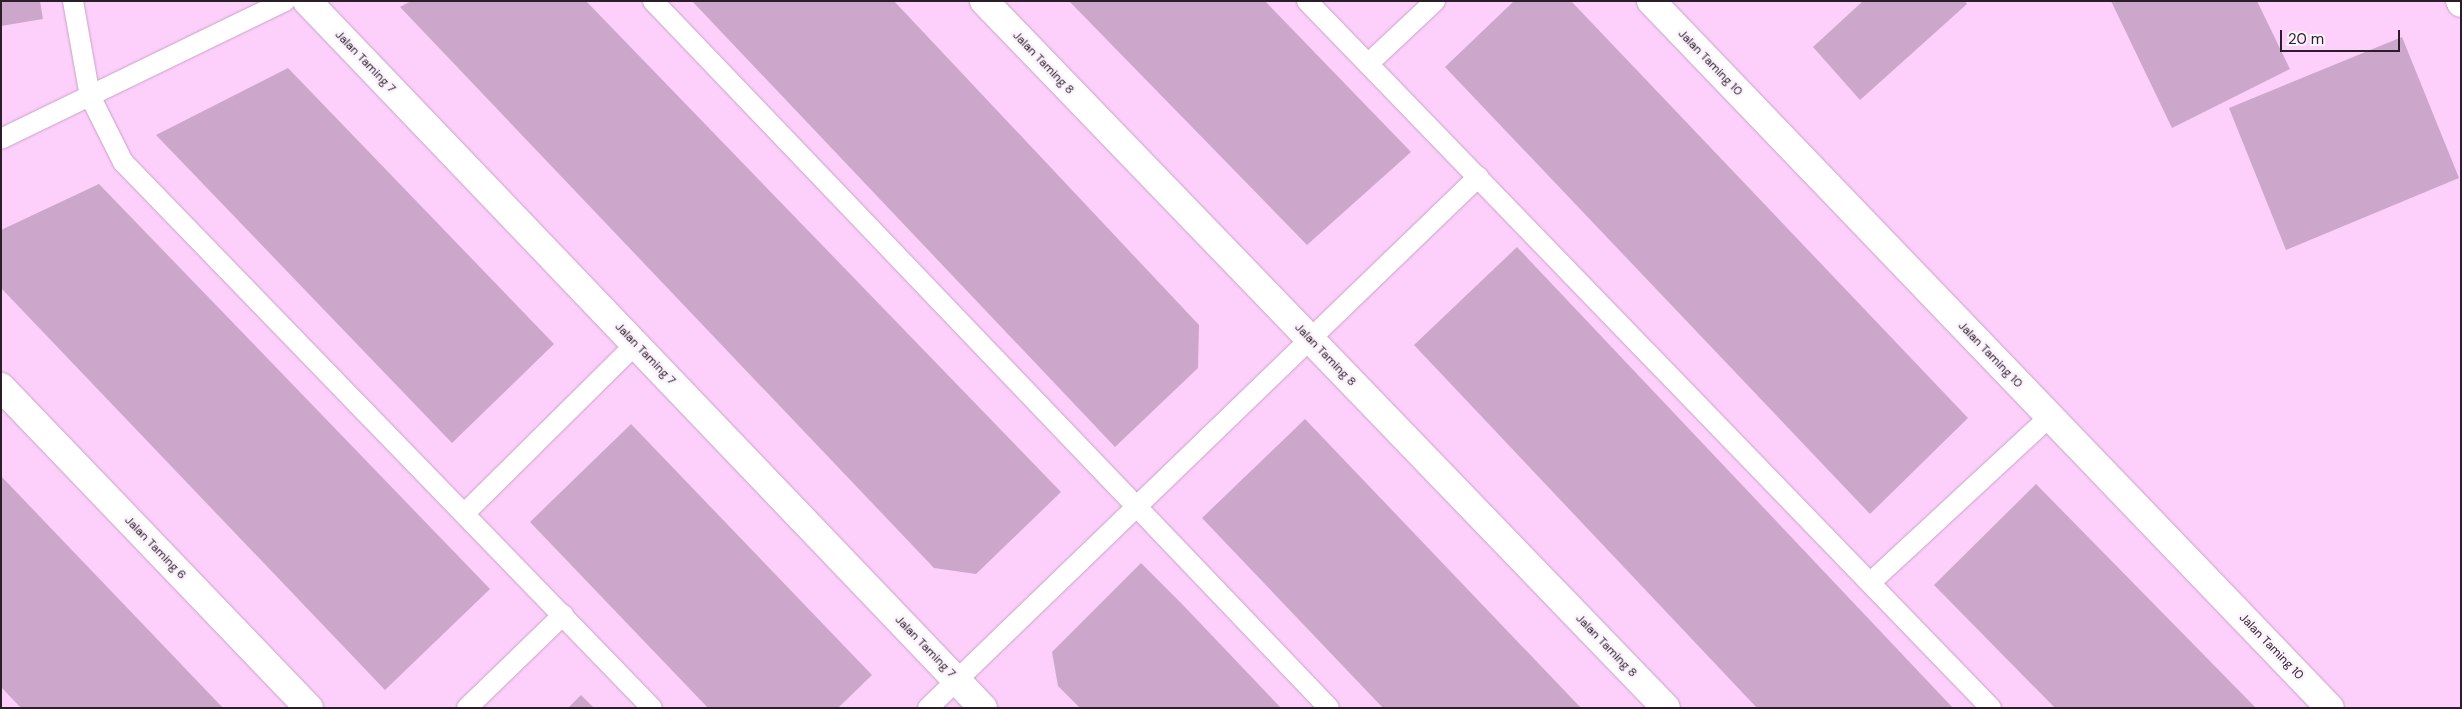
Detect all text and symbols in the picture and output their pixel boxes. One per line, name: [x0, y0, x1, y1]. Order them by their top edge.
scale bar: [2282, 20, 2402, 52]
street label: Jalan Taming 10: [1675, 27, 1745, 99]
street label: Jalan Taming 7: [332, 28, 398, 96]
street label: Jalan Taming 8: [1009, 29, 1077, 97]
text: 20 m: [2288, 29, 2324, 49]
street label: Jalan Taming 10: [1955, 319, 2025, 391]
street label: Jalan Taming 7: [612, 320, 678, 388]
street label: Jalan Taming 8: [1291, 321, 1359, 389]
street label: Jalan Taming 6: [121, 513, 189, 583]
street label: Jalan Taming 10: [2236, 611, 2306, 683]
street label: Jalan Taming 8: [1572, 612, 1640, 680]
street label: Jalan Taming 7: [892, 613, 958, 681]

